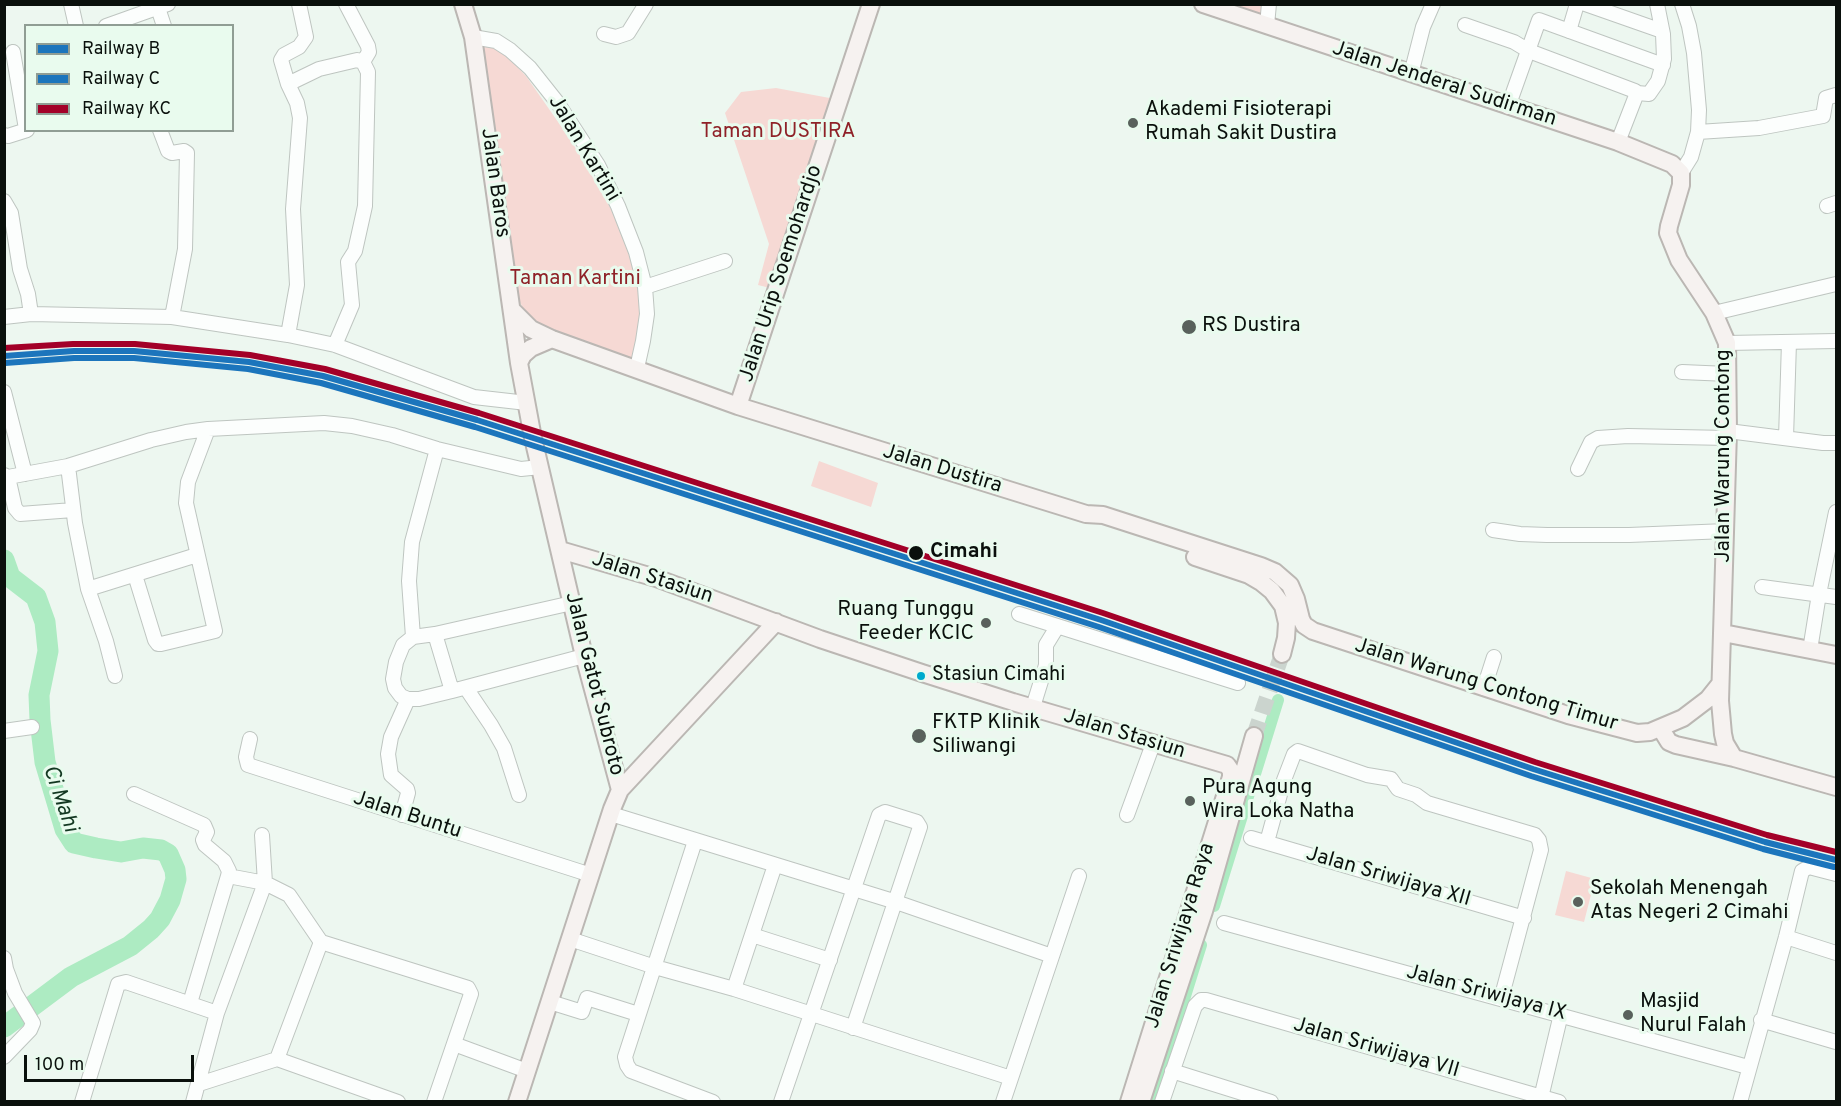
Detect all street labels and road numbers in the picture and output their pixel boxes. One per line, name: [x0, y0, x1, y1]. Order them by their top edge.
street label: Jalan Jenderal Sudirman: [1329, 37, 1559, 133]
street label: Jalan Kartini: [541, 91, 625, 207]
street label: Jalan Baros: [474, 127, 514, 239]
street label: Jalan Urip Soemohardjo: [735, 162, 829, 386]
street label: Jalan Warung Contong: [1712, 349, 1738, 563]
street label: Jalan Dustira: [879, 440, 1005, 500]
street label: Jalan Stasiun: [588, 548, 716, 610]
street label: Jalan Gatot Subroto: [558, 590, 628, 778]
street label: Jalan Warung Contong Timur: [1351, 634, 1621, 738]
street label: Jalan Stasiun: [1060, 705, 1188, 765]
street label: Jalan Buntu: [350, 787, 464, 845]
street label: Jalan Sriwijaya Raya: [1141, 840, 1221, 1032]
street label: Jalan Sriwijaya XII: [1303, 842, 1473, 914]
street label: Jalan Sriwijaya IX: [1403, 961, 1569, 1027]
street label: Jalan Sriwijaya VII: [1290, 1013, 1462, 1085]

